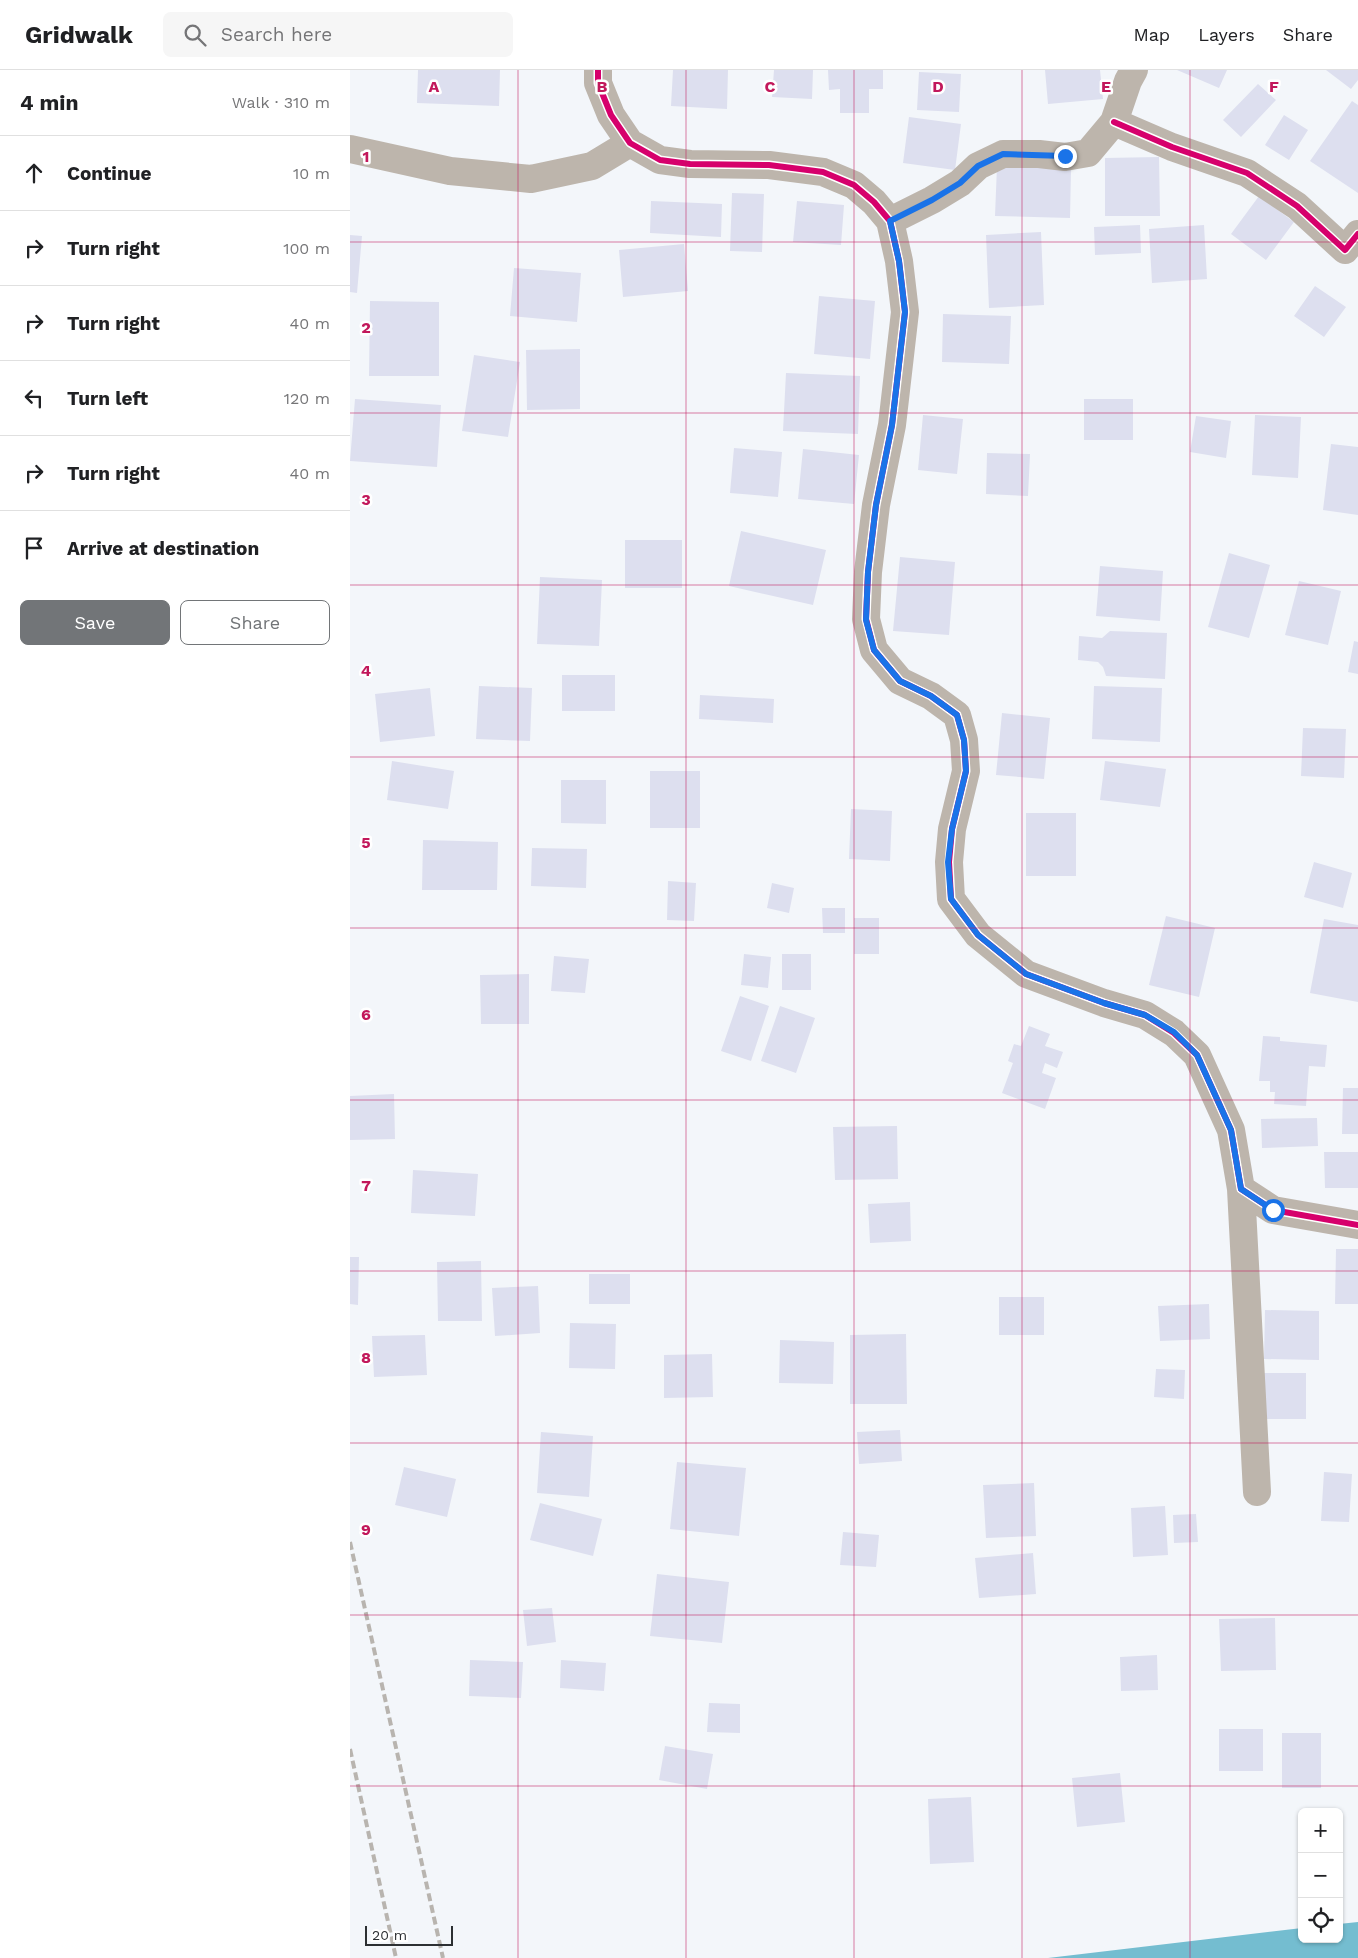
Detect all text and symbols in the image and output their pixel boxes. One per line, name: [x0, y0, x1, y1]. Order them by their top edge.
search box: [163, 12, 513, 57]
text: Gridwalk: [25, 21, 133, 49]
icon: search: [181, 21, 209, 49]
text: Search here: [221, 23, 332, 46]
text: Map: [1133, 24, 1170, 45]
text: Layers: [1198, 24, 1255, 45]
text: Share: [1283, 24, 1333, 45]
text: A: [429, 77, 440, 96]
text: B: [597, 77, 608, 96]
text: C: [765, 77, 776, 96]
text: D: [932, 77, 944, 96]
text: E: [1101, 77, 1111, 96]
text: F: [1269, 77, 1279, 96]
text: 4 min: [20, 90, 78, 115]
text: Walk · 310 m: [232, 93, 330, 112]
route end: [1054, 145, 1077, 168]
text: 1: [363, 147, 369, 166]
icon: ahead: [20, 159, 48, 187]
text: Continue: [67, 162, 151, 185]
text: 10 m: [293, 164, 330, 183]
icon: right: [20, 234, 48, 262]
text: Turn right: [67, 237, 160, 260]
text: 100 m: [283, 239, 330, 258]
icon: right: [20, 309, 48, 337]
text: Turn right: [67, 312, 160, 335]
text: 40 m: [290, 314, 330, 333]
text: 2: [361, 318, 371, 337]
icon: left: [20, 384, 48, 412]
text: Turn left: [67, 387, 148, 410]
text: 120 m: [284, 389, 330, 408]
icon: right: [20, 459, 48, 487]
text: Turn right: [67, 462, 160, 485]
text: 40 m: [290, 464, 330, 483]
text: 3: [361, 490, 371, 509]
icon: arrive: [20, 534, 48, 562]
text: Arrive at destination: [67, 537, 259, 560]
button: Save: [20, 600, 170, 645]
button: Share: [180, 600, 330, 645]
text: 4: [361, 661, 371, 680]
text: 5: [361, 833, 371, 852]
text: 6: [361, 1005, 371, 1024]
text: 7: [361, 1176, 371, 1195]
route start: [1262, 1199, 1285, 1222]
text: 8: [361, 1348, 371, 1367]
text: 9: [361, 1520, 371, 1539]
map controls: [1298, 1808, 1343, 1943]
button: +: [1298, 1808, 1343, 1853]
button: −: [1298, 1853, 1343, 1898]
button: locate: [1298, 1898, 1343, 1943]
scale bar: [365, 1923, 452, 1946]
text: 20 m: [372, 1927, 407, 1943]

